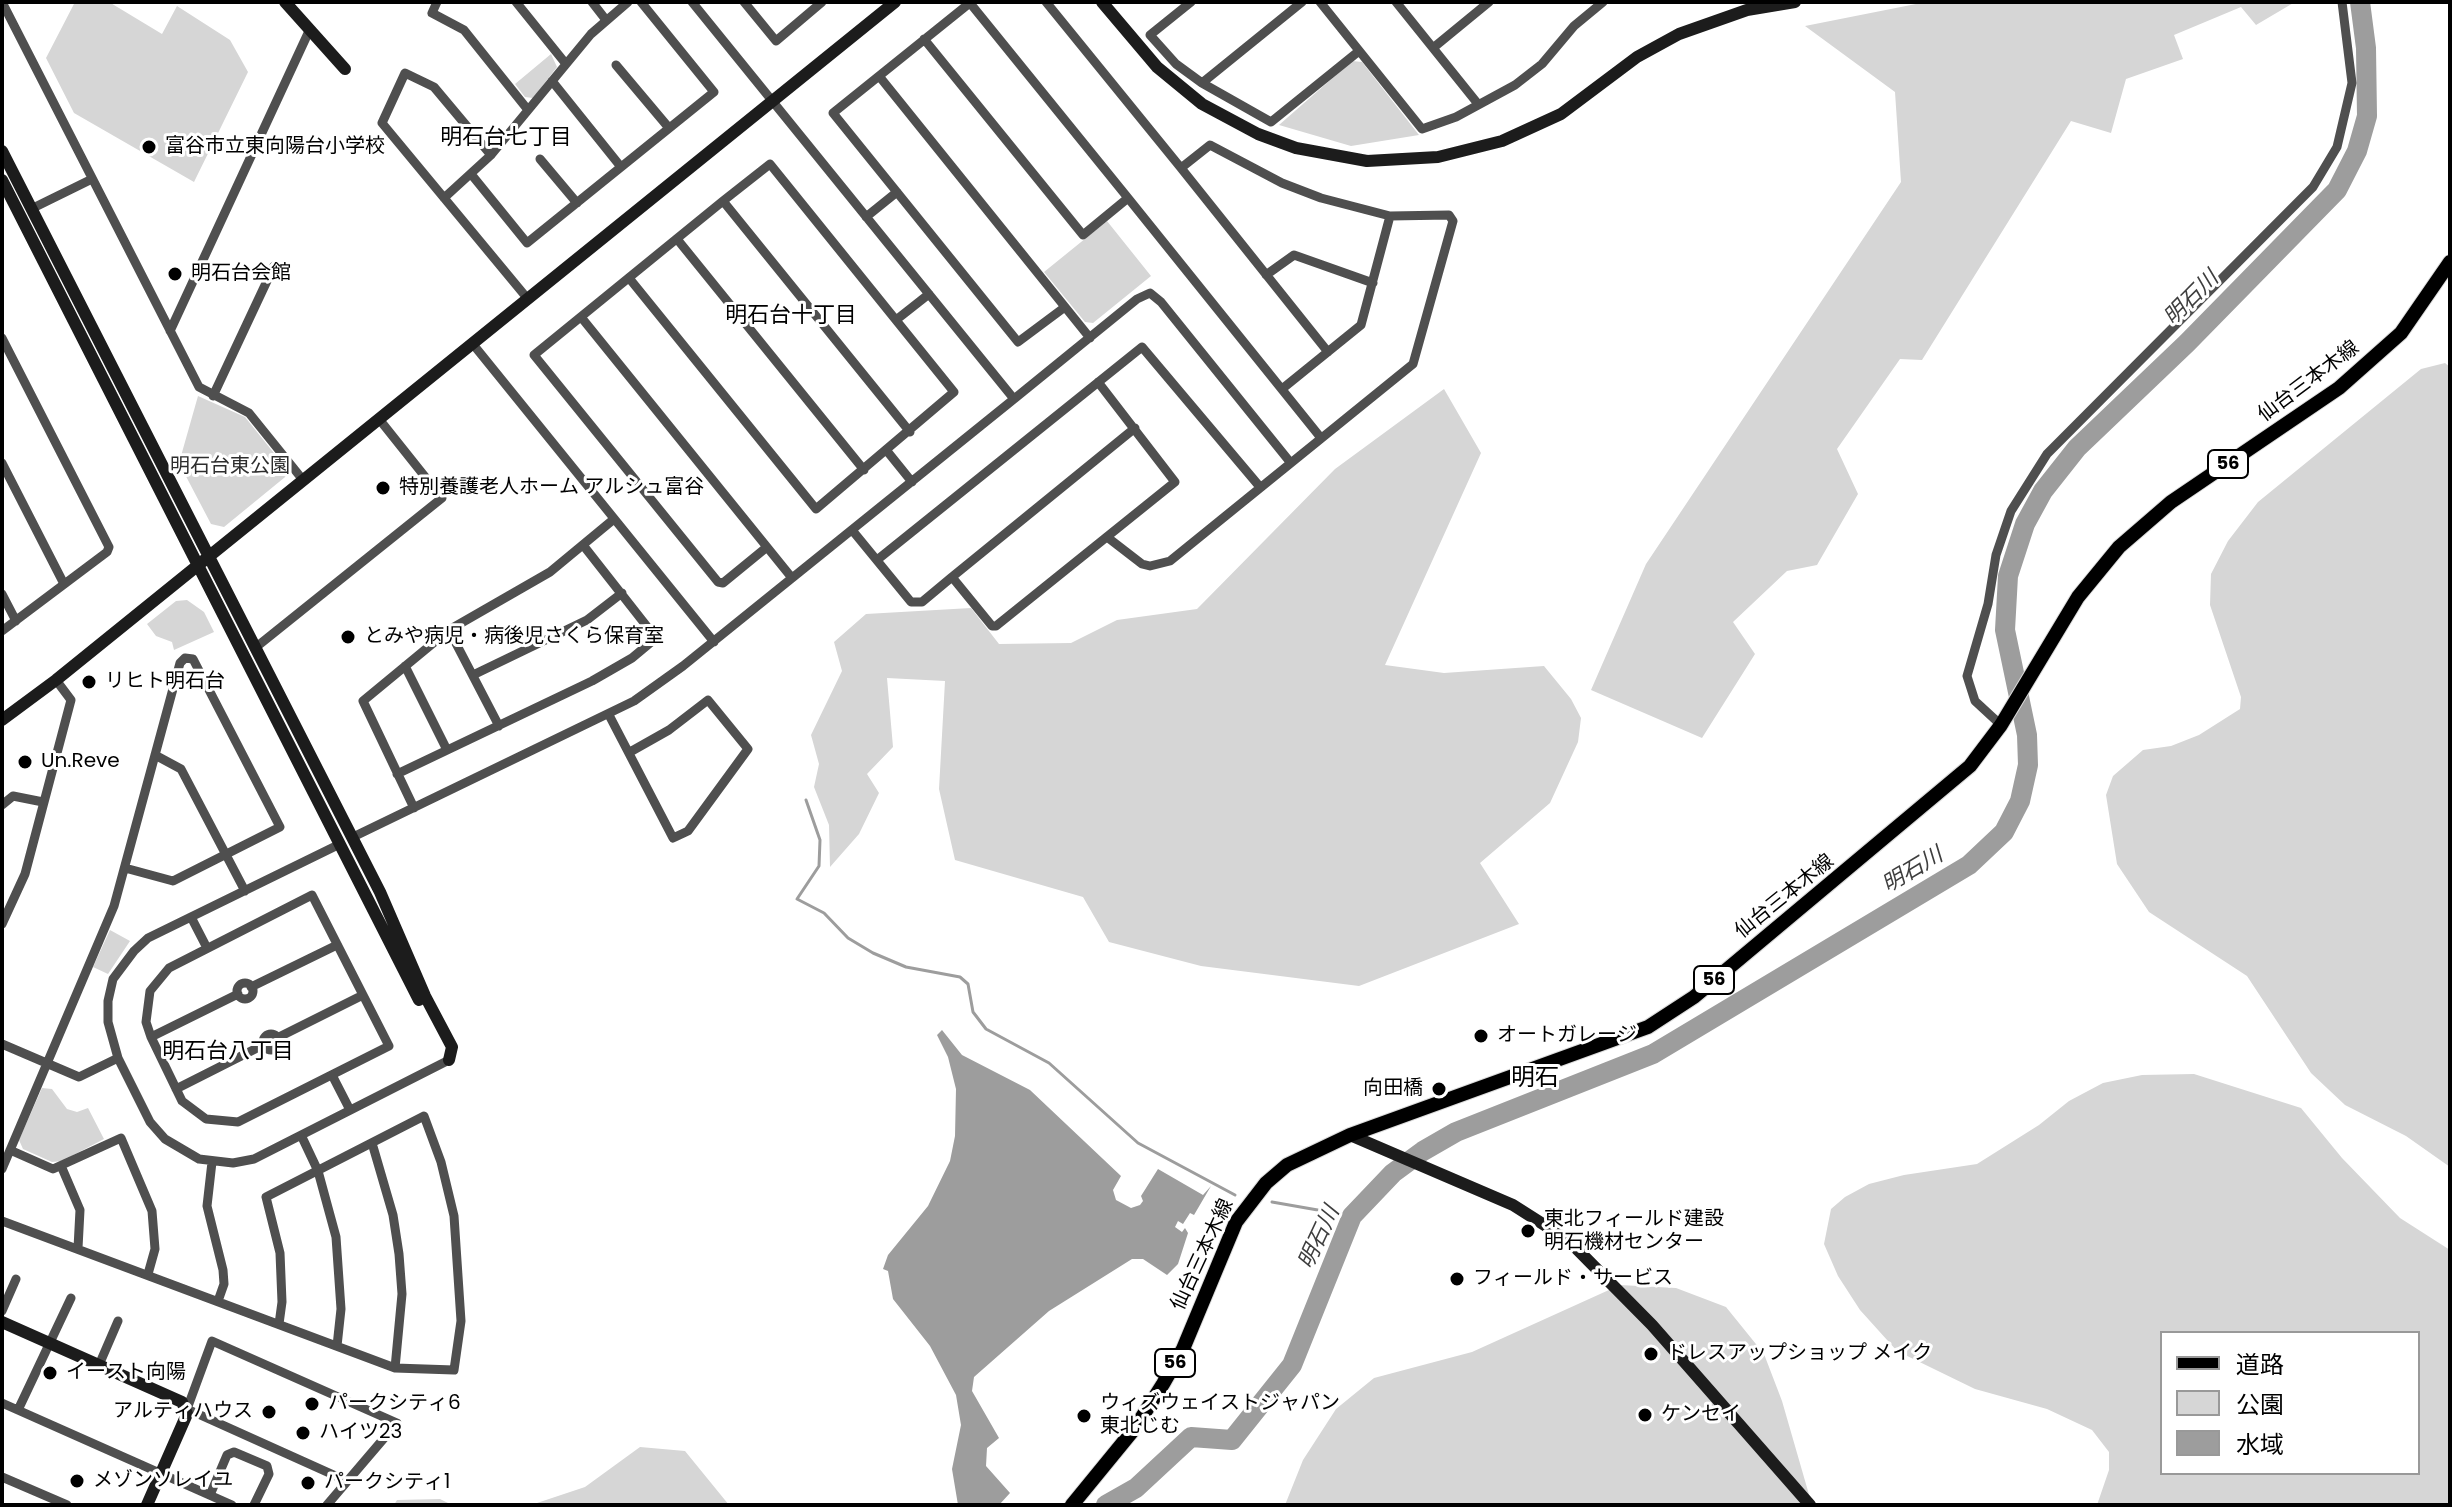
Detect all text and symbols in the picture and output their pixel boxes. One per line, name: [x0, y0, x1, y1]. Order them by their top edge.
district label: 明石台七丁目: [440, 125, 572, 151]
place label: 富谷市立東向陽台小学校: [165, 135, 385, 159]
marker: 富谷市立東向陽台小学校: [140, 138, 158, 156]
place label: 明石台会館: [191, 262, 291, 286]
marker: 明石台会館: [166, 265, 184, 283]
water label: 明石川: [2159, 266, 2225, 332]
district label: 明石台十丁目: [725, 303, 857, 329]
street label: 仙台三本木線: [2254, 336, 2364, 428]
road number: 56: [2208, 450, 2248, 478]
park label: 明石台東公園: [170, 455, 290, 479]
place label: 特別養護老人ホーム アルシュ富谷: [399, 476, 704, 500]
marker: 特別養護老人ホーム アルシュ富谷: [374, 479, 392, 497]
place label: とみや病児・病後児さくら保育室: [364, 625, 664, 649]
marker: とみや病児・病後児さくら保育室: [339, 628, 357, 646]
place label: リヒト明石台: [105, 670, 225, 694]
marker: リヒト明石台: [80, 673, 98, 691]
place label: Un.Reve: [41, 750, 120, 774]
marker: Un.Reve: [16, 753, 34, 771]
water label: 明石川: [1878, 843, 1948, 899]
street label: 仙台三本木線: [1731, 850, 1839, 944]
road number: 56: [1694, 966, 1734, 994]
place label: オートガレージ: [1497, 1024, 1637, 1048]
marker: オートガレージ: [1472, 1027, 1490, 1045]
district label: 明石台八丁目: [162, 1039, 294, 1065]
district label: 明石: [1511, 1065, 1559, 1093]
place label: 向田橋: [1363, 1077, 1423, 1101]
marker: 向田橋: [1430, 1080, 1448, 1098]
street label: 仙台三本木線: [1167, 1196, 1239, 1314]
water label: 明石川: [1294, 1203, 1346, 1273]
place label: 東北フィールド建設 明石機材センター: [1544, 1208, 1724, 1255]
marker: 東北フィールド建設 明石機材センター: [1519, 1222, 1537, 1240]
place label: フィールド・サービス: [1473, 1267, 1673, 1291]
marker: フィールド・サービス: [1448, 1270, 1466, 1288]
legend: [2160, 1331, 2420, 1475]
place label: ドレスアップショップ メイク: [1667, 1342, 1932, 1366]
marker: ドレスアップショップ メイク: [1642, 1345, 1660, 1363]
text: 道路: [2236, 1348, 2284, 1381]
road number: 56: [1155, 1349, 1195, 1377]
place label: イースト向陽: [66, 1361, 186, 1385]
marker: イースト向陽: [41, 1364, 59, 1382]
text: 公園: [2236, 1388, 2284, 1421]
place label: パークシティ6: [328, 1392, 461, 1416]
place label: ウィズウェイストジャパン 東北じむ: [1100, 1392, 1340, 1439]
marker: パークシティ6: [303, 1395, 321, 1413]
place label: アルティハウス: [113, 1400, 253, 1424]
marker: アルティハウス: [260, 1403, 278, 1421]
place label: ケンセイ: [1661, 1403, 1741, 1427]
marker: ケンセイ: [1636, 1406, 1654, 1424]
marker: ウィズウェイストジャパン 東北じむ: [1075, 1407, 1093, 1425]
place label: ハイツ23: [319, 1421, 402, 1445]
marker: ハイツ23: [294, 1424, 312, 1442]
text: 水域: [2236, 1428, 2284, 1461]
place label: メゾンソレイユ: [93, 1469, 233, 1493]
place label: パークシティ1: [324, 1471, 450, 1495]
marker: メゾンソレイユ: [68, 1472, 86, 1490]
marker: パークシティ1: [299, 1474, 317, 1492]

